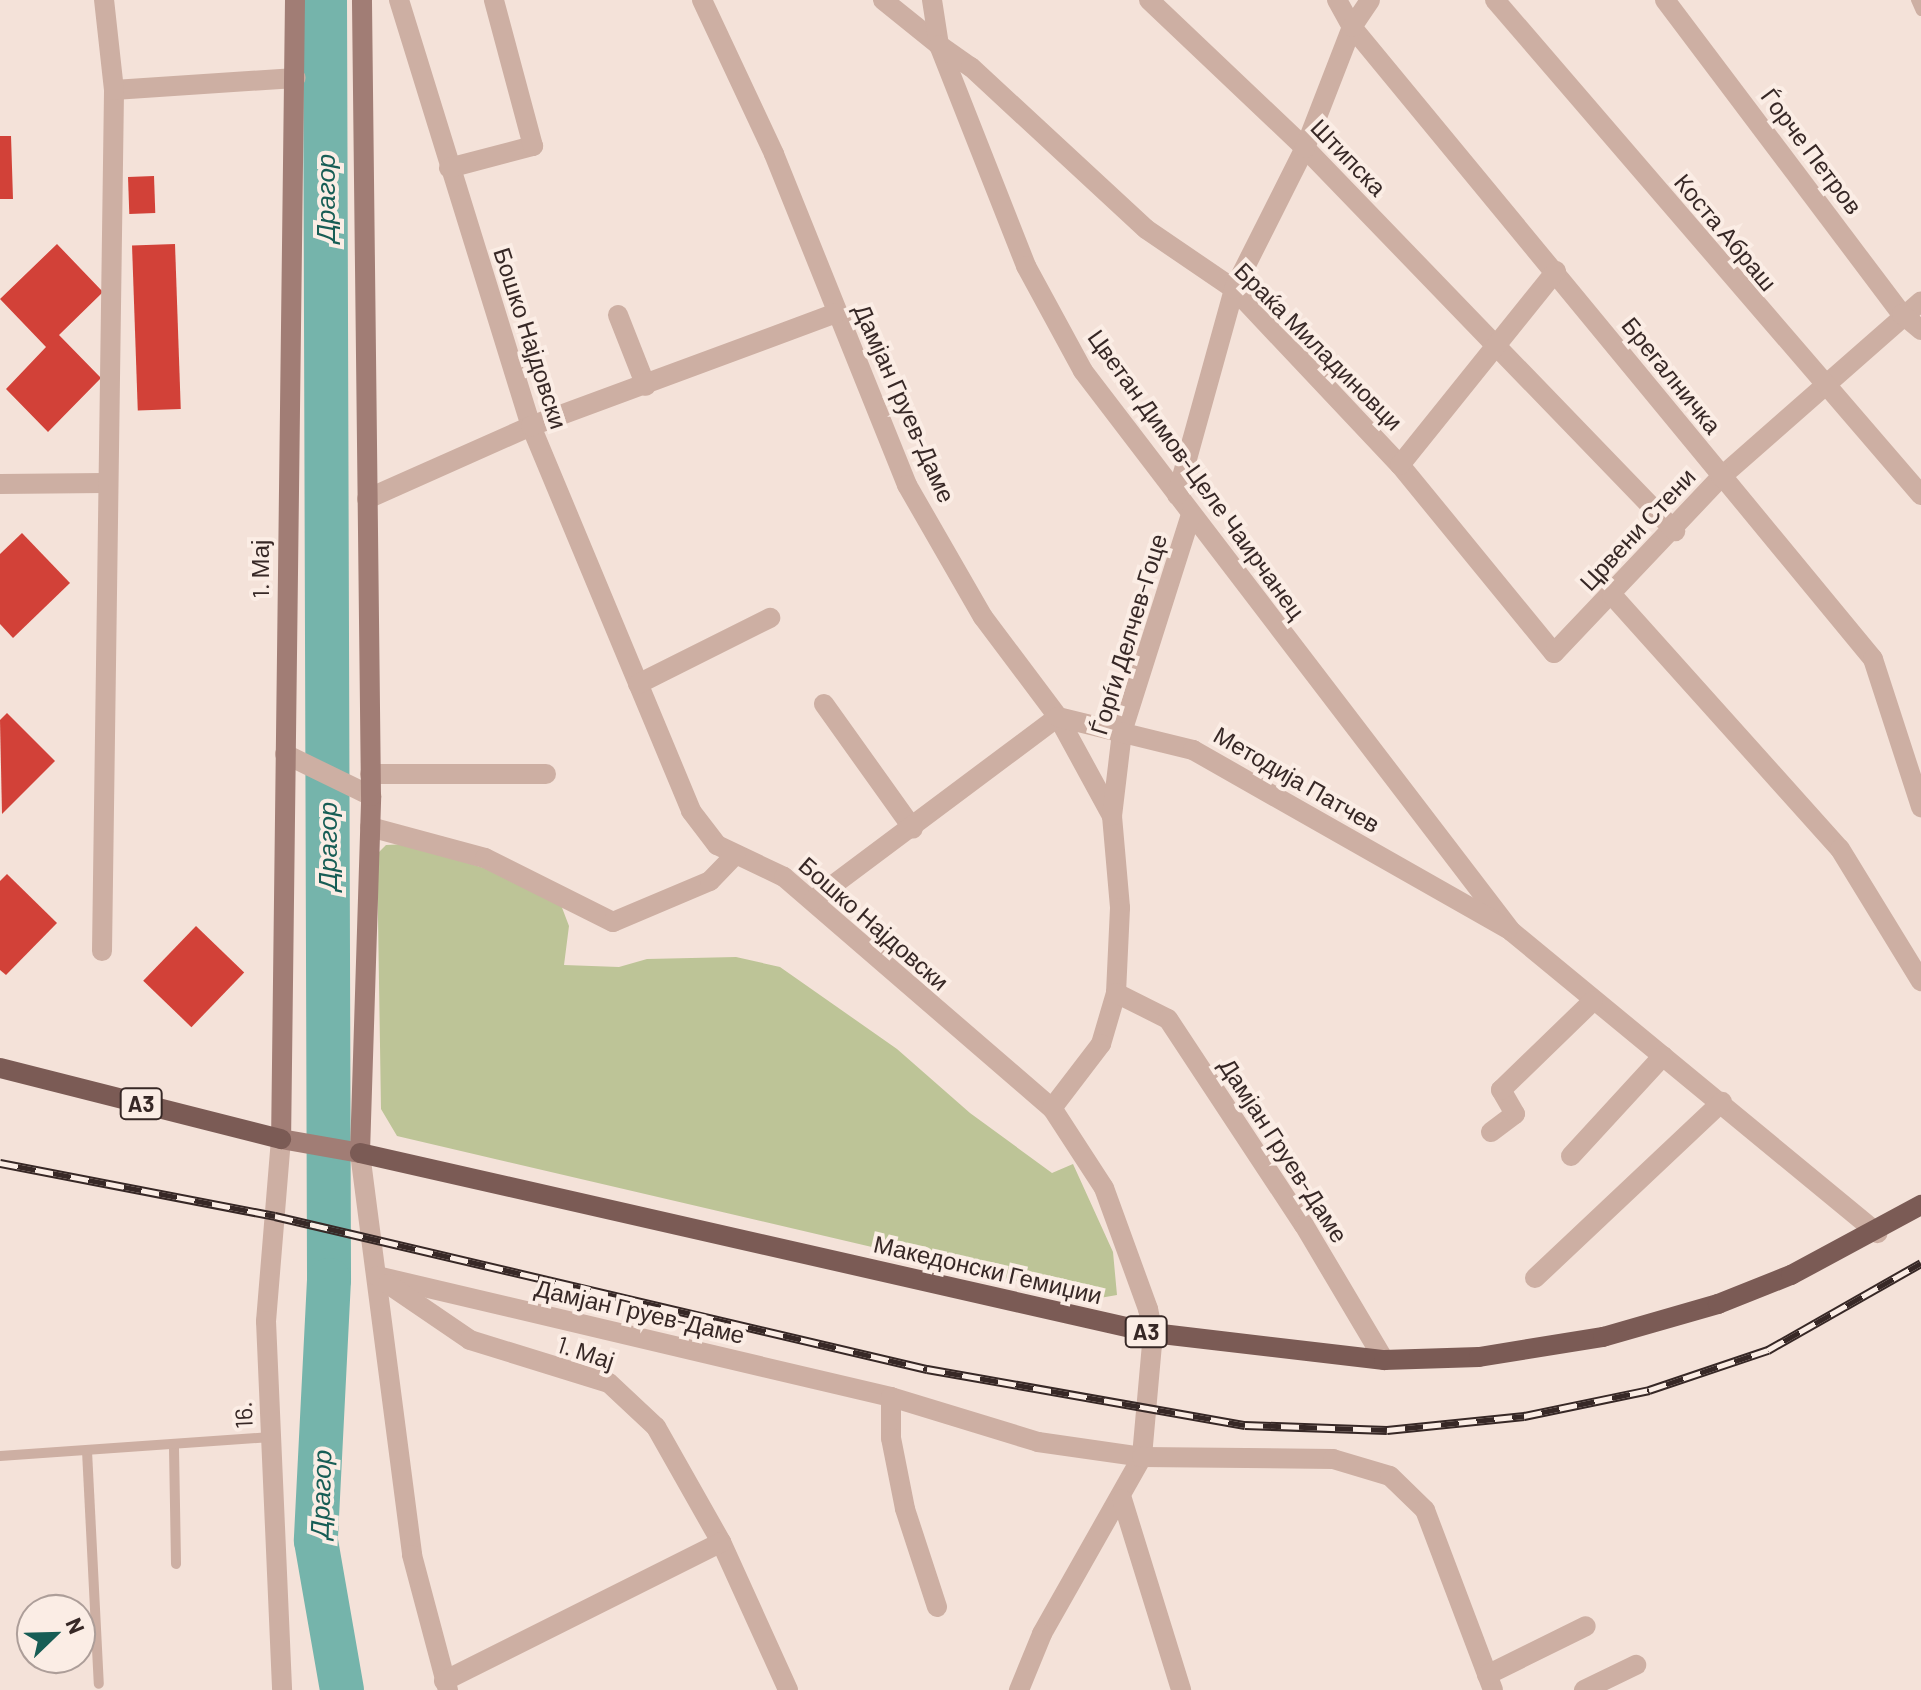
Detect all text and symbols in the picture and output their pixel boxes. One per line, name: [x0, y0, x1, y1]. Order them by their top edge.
street label: Ѓорче Петров: [1755, 82, 1869, 220]
street label: Штипска: [1305, 113, 1393, 201]
water label: Драгор: [309, 154, 341, 242]
street label: Коста Абраш: [1669, 168, 1783, 296]
street label: Бошко Најдовски: [488, 244, 574, 432]
street label: Браќа Миладиновци: [1229, 256, 1409, 436]
street label: Дамјан Груев-Даме: [848, 299, 962, 507]
street label: Брегалничка: [1616, 311, 1728, 439]
street label: Цветан Димов-Целе Чаирчанец: [1082, 324, 1312, 624]
street label: Црвени Стени: [1573, 462, 1701, 596]
street label: Ѓорѓи Делчев-Гоце: [1084, 530, 1172, 738]
street label: 1. Мај: [246, 540, 274, 598]
street label: Методија Патчев: [1209, 720, 1385, 838]
water label: Драгор: [311, 802, 343, 890]
street label: Бошко Најдовски: [793, 850, 955, 996]
street label: Дамјан Груев-Даме: [1214, 1052, 1354, 1248]
road number: A3: [119, 1086, 163, 1122]
street label: Македонски Гемиџии: [871, 1229, 1105, 1309]
street label: Дамјан Груев-Даме: [532, 1273, 748, 1349]
road number: A3: [1124, 1314, 1168, 1350]
street label: 1. Мај: [554, 1329, 618, 1375]
street label: 16.: [228, 1401, 258, 1429]
water label: Драгор: [303, 1449, 337, 1539]
north arrow: [16, 1594, 96, 1674]
text: N: [61, 1614, 91, 1637]

